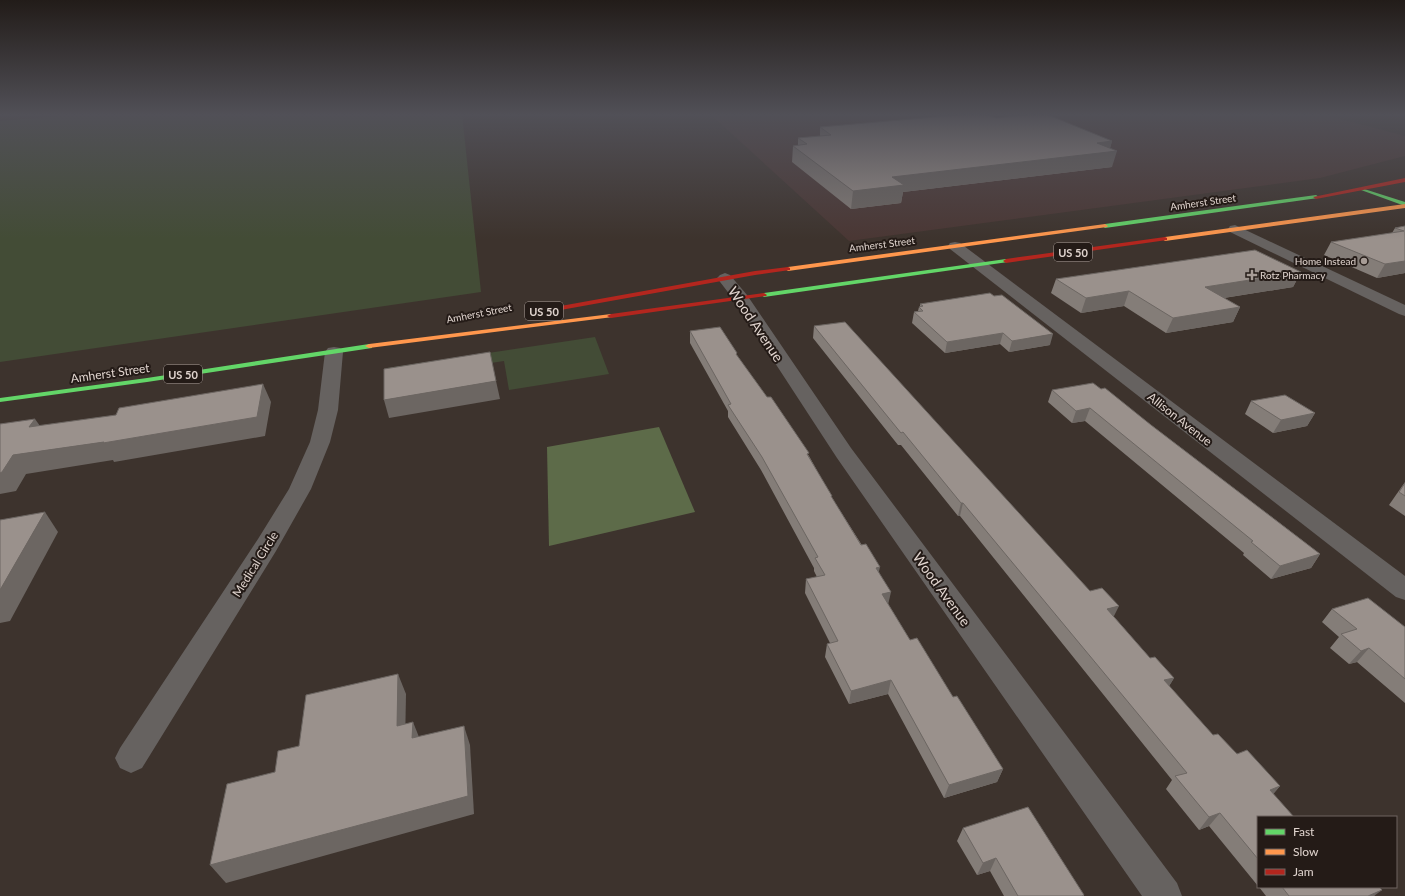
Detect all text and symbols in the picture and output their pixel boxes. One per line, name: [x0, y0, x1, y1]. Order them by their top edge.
street label: Amherst Street: [1169, 191, 1237, 213]
street label: Amherst Street: [848, 234, 916, 254]
road number: US 50: [1054, 243, 1092, 261]
place label: Home Instead: [1295, 255, 1356, 267]
marker: Home Instead: [1359, 256, 1369, 266]
place label: Rotz Pharmacy: [1260, 269, 1326, 281]
marker: Rotz Pharmacy: [1247, 270, 1257, 280]
street label: Wood Avenue: [725, 283, 787, 365]
street label: Amherst Street: [445, 301, 513, 325]
road number: US 50: [525, 302, 563, 320]
street label: Amherst Street: [70, 360, 151, 386]
road number: US 50: [164, 365, 202, 383]
street label: Allison Avenue: [1145, 389, 1215, 449]
street label: Medical Circle: [229, 528, 281, 600]
street label: Wood Avenue: [910, 549, 974, 629]
legend: [1257, 816, 1397, 888]
text: Fast: [1293, 824, 1315, 839]
text: Slow: [1293, 844, 1319, 859]
text: Jam: [1293, 864, 1314, 879]

